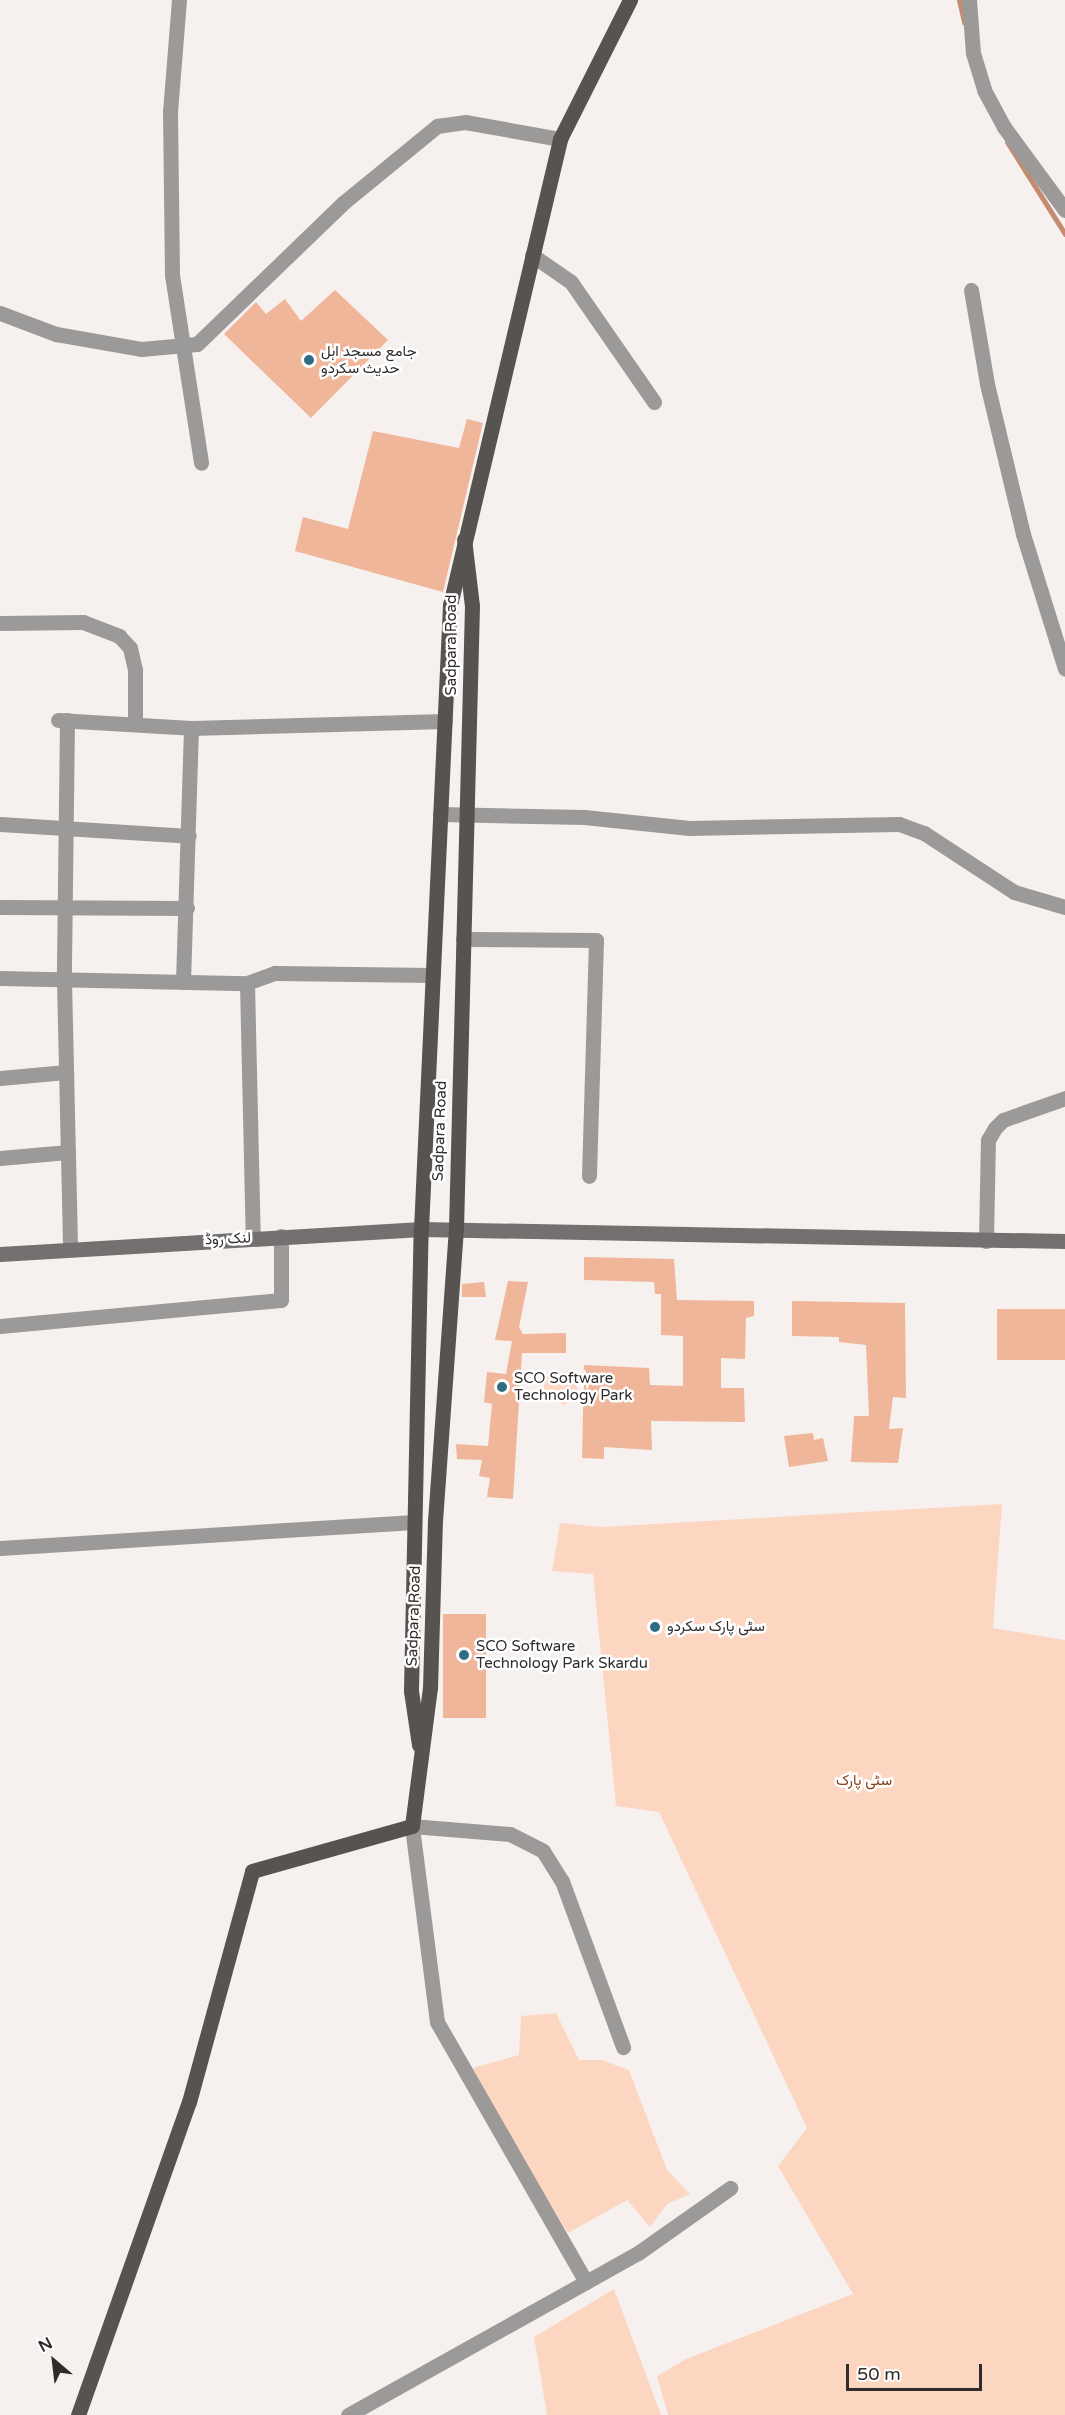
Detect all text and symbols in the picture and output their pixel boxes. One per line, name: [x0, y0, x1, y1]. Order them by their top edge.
place label: جامع مسجد اہل حدیث سکردو: [321, 342, 416, 377]
marker: جامع مسجد اہل حدیث سکردو: [302, 353, 316, 367]
street label: Sadpara Road: [443, 595, 461, 695]
street label: Sadpara Road: [429, 1080, 451, 1182]
street label: لنک روڈ: [204, 1229, 252, 1249]
place label: SCO Software Technology Park: [514, 1369, 632, 1404]
marker: SCO Software Technology Park: [495, 1380, 509, 1394]
street label: Sadpara Road: [403, 1565, 425, 1667]
place label: سٹی پارک سکردو: [667, 1618, 765, 1636]
marker: سٹی پارک سکردو: [648, 1620, 662, 1634]
place label: SCO Software Technology Park Skardu: [476, 1637, 648, 1672]
marker: SCO Software Technology Park Skardu: [457, 1648, 471, 1662]
park label: سٹی پارک: [836, 1772, 892, 1790]
north arrow: [24, 2331, 84, 2391]
text: N: [35, 2333, 56, 2357]
scale bar: [849, 2352, 986, 2390]
text: 50 m: [857, 2363, 901, 2385]

